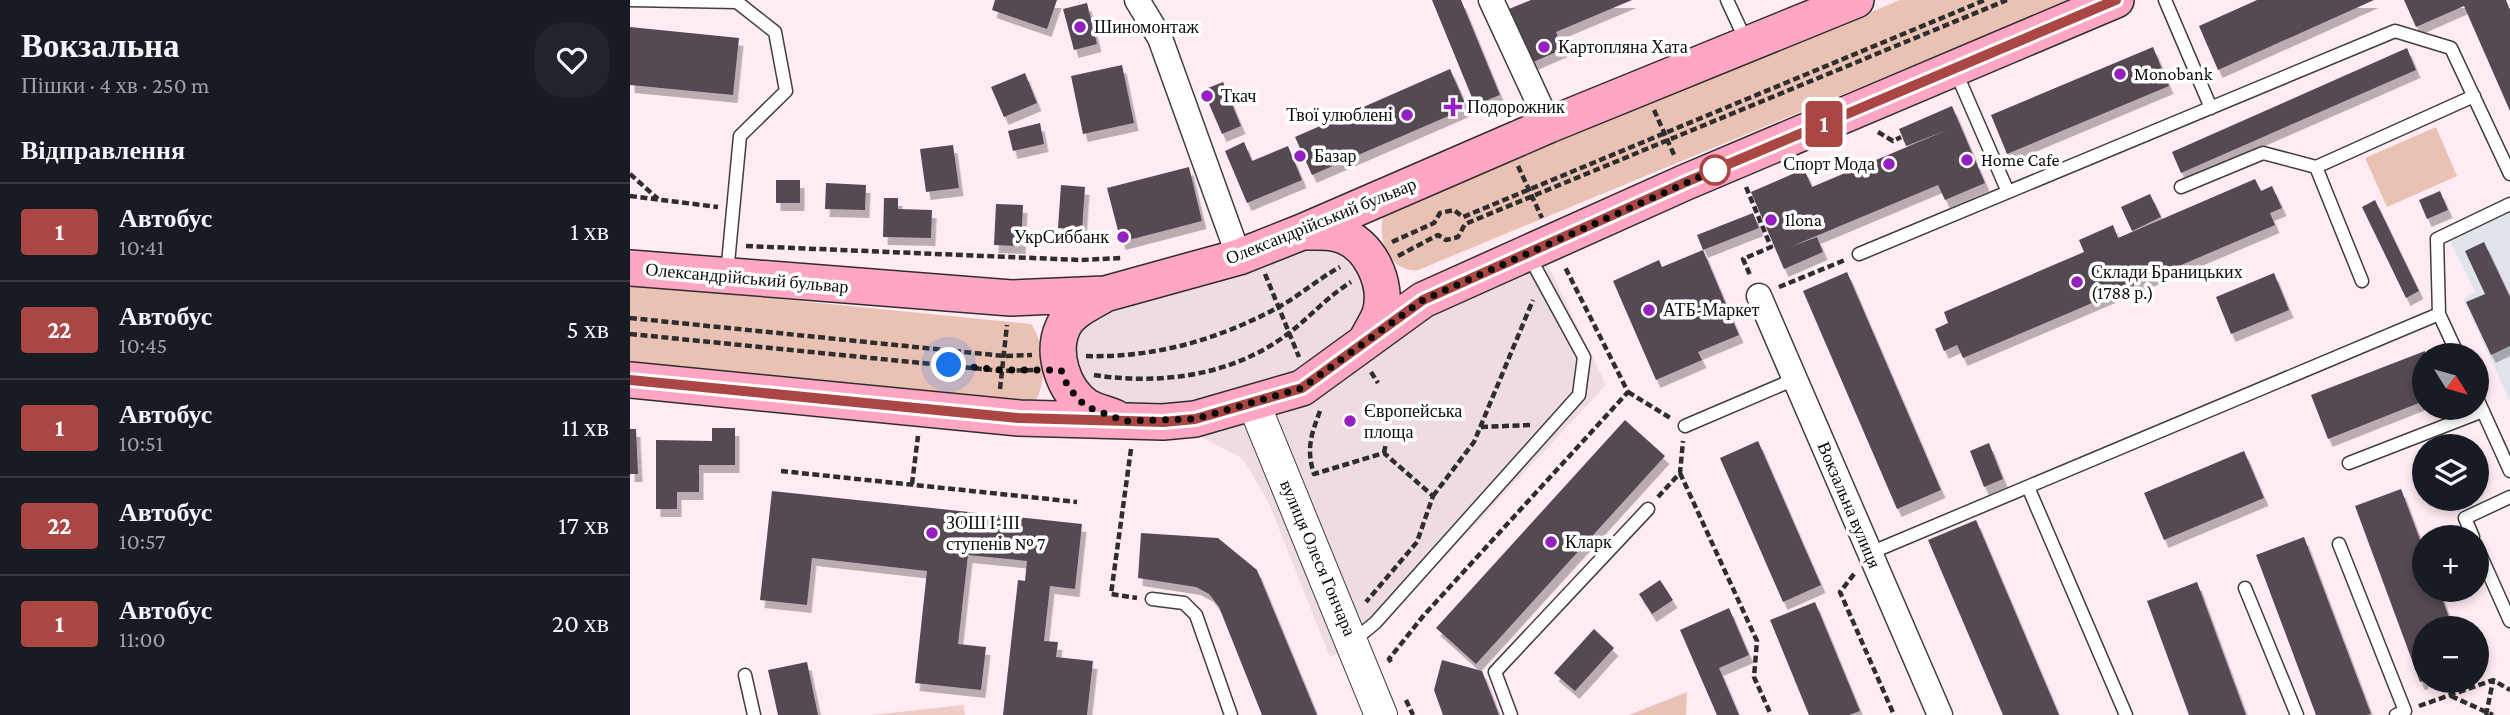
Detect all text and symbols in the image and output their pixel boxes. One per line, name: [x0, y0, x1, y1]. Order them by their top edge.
place label: Шиномонтаж: [1094, 17, 1199, 37]
marker: Шиномонтаж: [1072, 19, 1088, 35]
button: heart: [535, 23, 609, 97]
text: Вокзальна: [21, 27, 180, 64]
place label: Картопляна Хата: [1558, 37, 1688, 57]
marker: Картопляна Хата: [1536, 39, 1552, 55]
place label: Monobank: [2134, 64, 2213, 84]
marker: Monobank: [2112, 66, 2128, 82]
text: Пішки · 4 хв · 250 m: [21, 72, 210, 98]
place label: Ткач: [1221, 86, 1256, 106]
marker: Ткач: [1199, 88, 1215, 104]
place label: Подорожник: [1467, 97, 1565, 117]
marker: Подорожник: [1445, 99, 1461, 115]
line badge: 1: [1801, 101, 1847, 147]
place label: Твої улюблені: [1286, 105, 1393, 125]
marker: Твої улюблені: [1399, 107, 1415, 123]
text: 1: [1820, 110, 1828, 137]
text: Відправлення: [21, 136, 185, 165]
place label: Базар: [1314, 146, 1356, 166]
marker: Базар: [1292, 148, 1308, 164]
place label: Home Cafe: [1981, 150, 2060, 170]
marker: Home Cafe: [1959, 152, 1975, 168]
place label: Спорт Мода: [1783, 154, 1875, 174]
unlabelled marker: [1700, 155, 1730, 185]
marker: Спорт Мода: [1881, 156, 1897, 172]
street label: Олександрійський бульвар: [1223, 174, 1419, 268]
text: Автобус: [119, 204, 212, 233]
place label: Ilona: [1785, 210, 1822, 230]
marker: Ilona: [1763, 212, 1779, 228]
text: 1 хв: [570, 217, 609, 246]
text: 1: [55, 218, 64, 245]
place label: УкрСиббанк: [1014, 227, 1109, 247]
marker: УкрСиббанк: [1115, 229, 1131, 245]
text: 10:41: [119, 234, 164, 260]
street label: Олександрійський бульвар: [645, 259, 849, 297]
place label: Склади Браницьких (1788 р.): [2091, 262, 2243, 304]
marker: Склади Браницьких (1788 р.): [2069, 274, 2085, 290]
place label: АТБ-Маркет: [1663, 300, 1760, 320]
text: Автобус: [119, 302, 212, 331]
marker: АТБ-Маркет: [1641, 302, 1657, 318]
text: 5 хв: [567, 315, 609, 344]
text: 22: [47, 316, 72, 343]
text: 10:45: [119, 332, 167, 358]
north arrow: [2412, 343, 2488, 420]
map controls: [2412, 343, 2489, 693]
your location: [931, 347, 966, 382]
text: Автобус: [119, 400, 212, 429]
place label: Європейська площа: [1364, 401, 1462, 442]
text: 11 хв: [562, 413, 609, 442]
marker: Європейська площа: [1342, 413, 1358, 429]
text: 1: [55, 414, 64, 441]
text: 10:51: [119, 430, 163, 456]
button: layers: [2412, 434, 2489, 511]
street label: Вокзальна вулиця: [1813, 439, 1885, 571]
street label: вулиця Олеся Гончара: [1276, 477, 1360, 639]
text: Автобус: [119, 498, 212, 527]
text: 17 хв: [558, 511, 609, 540]
text: 22: [47, 512, 72, 539]
place label: ЗОШ І-ІІІ ступенів № 7: [946, 513, 1045, 554]
marker: ЗОШ І-ІІІ ступенів № 7: [924, 525, 940, 541]
button: +: [2412, 525, 2489, 602]
text: 10:57: [119, 528, 166, 554]
place label: Кларк: [1565, 532, 1612, 552]
marker: Кларк: [1543, 534, 1559, 550]
text: Автобус: [119, 596, 212, 625]
text: 20 хв: [552, 609, 609, 638]
text: 1: [55, 610, 64, 637]
button: −: [2412, 616, 2489, 693]
text: 11:00: [119, 626, 166, 652]

